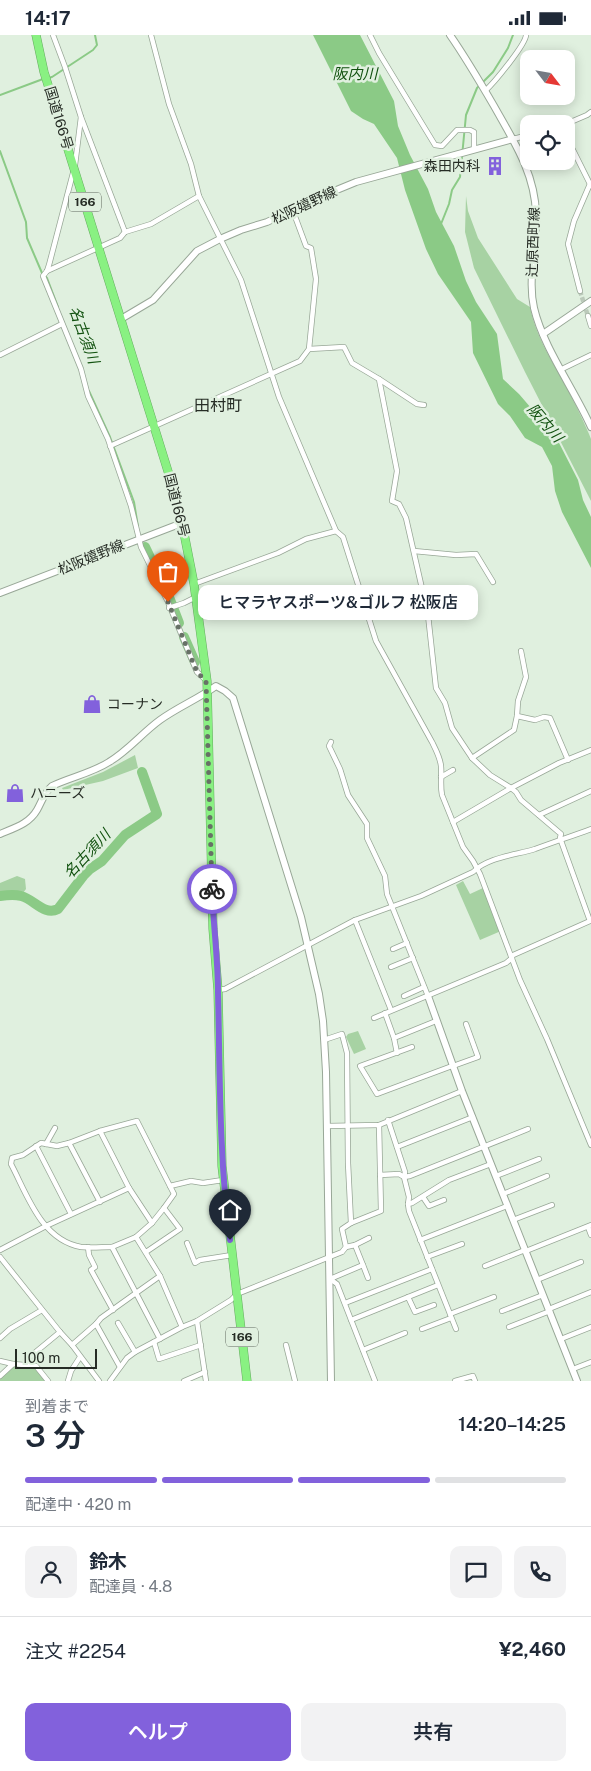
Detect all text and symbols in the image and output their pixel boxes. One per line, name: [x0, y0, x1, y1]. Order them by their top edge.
text: 14:17: [25, 7, 71, 29]
north arrow: [520, 50, 575, 105]
map controls: [520, 50, 575, 170]
water label: 阪内川: [332, 65, 379, 82]
street label: 国道166号: [42, 85, 76, 151]
button: locate: [520, 115, 575, 170]
building icon: 森田内科: [484, 155, 506, 177]
place label: 森田内科: [424, 158, 480, 174]
street label: 松阪嬉野線: [269, 183, 339, 227]
road number: 166: [69, 193, 101, 211]
street label: 辻原西町線: [524, 207, 542, 277]
water label: 名古須川: [66, 304, 103, 368]
district label: 田村町: [194, 396, 242, 415]
water label: 阪内川: [524, 400, 568, 447]
street label: 国道166号: [161, 472, 193, 538]
street label: 松阪嬉野線: [56, 536, 126, 578]
pin: [147, 551, 189, 602]
icon: bag: [154, 558, 182, 586]
callout: ヒマラヤスポーツ&ゴルフ 松阪店: [198, 585, 478, 619]
text: ヒマラヤスポーツ&ゴルフ 松阪店: [218, 593, 458, 612]
shop icon: コーナン: [81, 693, 103, 715]
place label: コーナン: [107, 696, 163, 712]
shop icon: ハニーズ: [4, 782, 26, 804]
place label: ハニーズ: [30, 785, 85, 801]
water label: 名古須川: [60, 824, 115, 881]
courier: [187, 864, 237, 914]
icon: bike: [198, 875, 226, 903]
pin: [209, 1189, 251, 1240]
icon: home: [216, 1196, 244, 1224]
road number: 166: [226, 1327, 258, 1346]
scale bar: [15, 1346, 98, 1369]
text: 100 m: [22, 1350, 60, 1366]
text: 到着まで: [25, 1397, 89, 1416]
text: 14:20–14:25: [458, 1413, 566, 1435]
text: 3 分: [25, 1417, 85, 1454]
text: 配達中 · 420 m: [25, 1495, 131, 1514]
button: person: [25, 1546, 77, 1598]
button: chat: [450, 1546, 502, 1598]
button: phone: [514, 1546, 566, 1598]
text: 鈴木: [89, 1550, 127, 1572]
text: 配達員 · 4.8: [89, 1577, 172, 1596]
text: ¥2,460: [499, 1638, 566, 1660]
text: 注文 #2254: [25, 1640, 126, 1662]
button: ヘルプ: [25, 1703, 291, 1761]
button: 共有: [301, 1703, 566, 1761]

